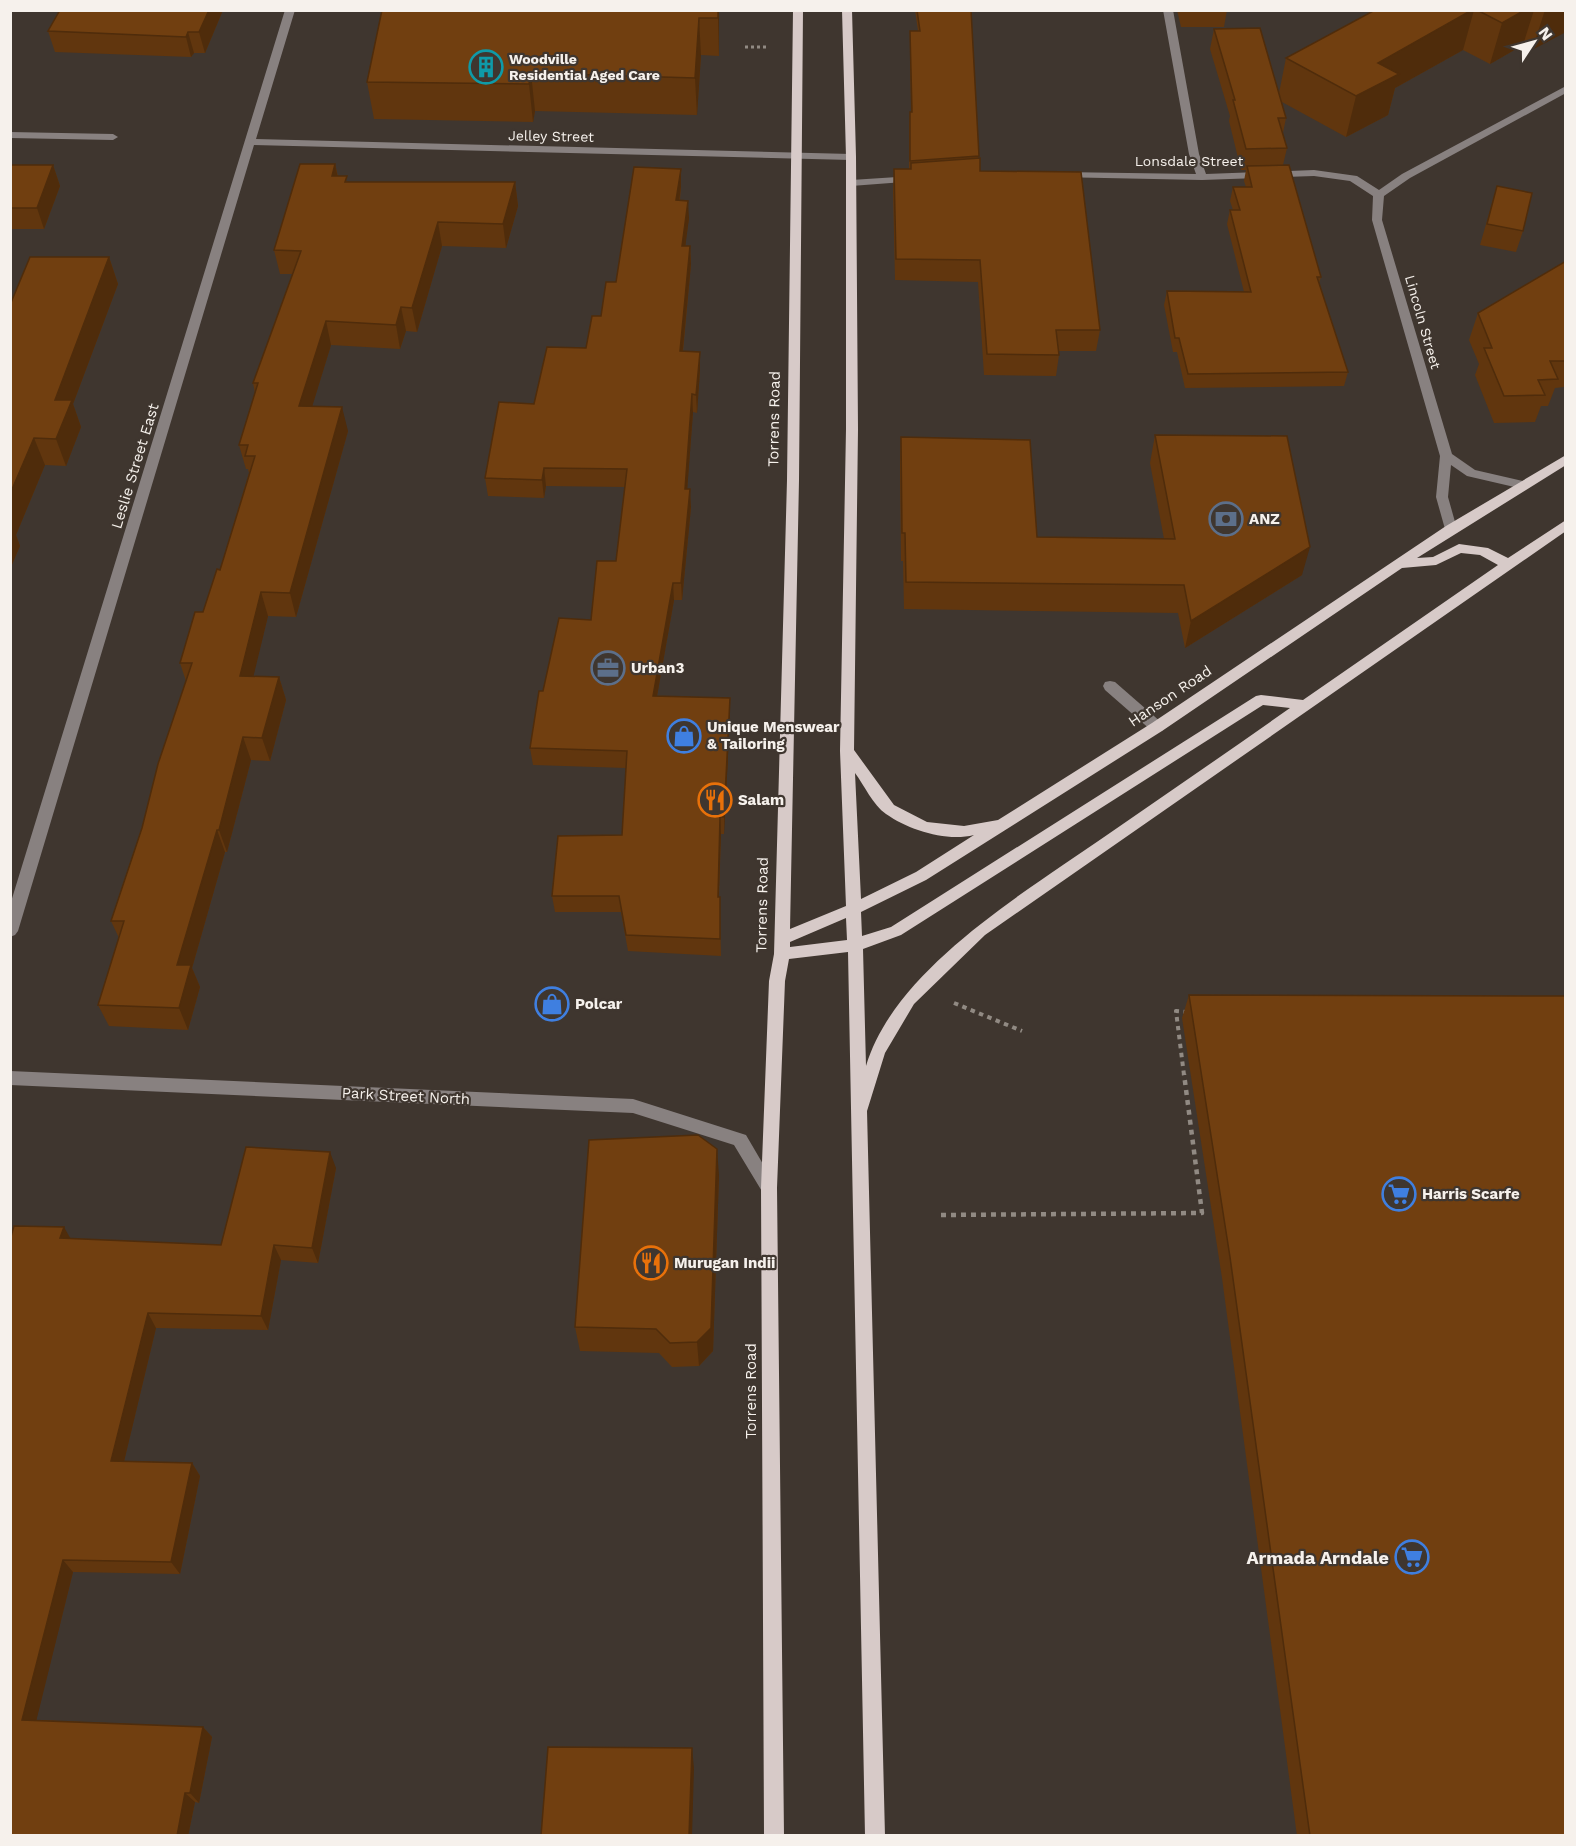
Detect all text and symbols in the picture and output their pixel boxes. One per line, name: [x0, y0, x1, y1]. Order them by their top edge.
north arrow: [1504, 12, 1564, 72]
text: N: [1535, 23, 1557, 44]
building icon: Woodville Residential Aged Care: [468, 49, 504, 85]
place label: Woodville Residential Aged Care: [509, 51, 660, 83]
street label: Jelley Street: [508, 127, 594, 145]
street label: Lonsdale Street: [1135, 153, 1243, 169]
street label: Lincoln Street: [1402, 273, 1444, 371]
street label: Torrens Road: [764, 371, 784, 467]
street label: Leslie Street East: [107, 400, 163, 531]
bank icon: ANZ: [1208, 501, 1244, 537]
place label: ANZ: [1249, 510, 1280, 528]
office icon: Urban3: [590, 650, 626, 686]
place label: Urban3: [631, 659, 684, 677]
street label: Hanson Road: [1125, 662, 1215, 730]
shop icon: Unique Menswear & Tailoring: [666, 718, 702, 754]
place label: Unique Menswear & Tailoring: [707, 718, 840, 753]
restaurant icon: Salam: [697, 782, 733, 818]
place label: Salam: [738, 791, 784, 809]
street label: Torrens Road: [752, 857, 772, 953]
shop icon: Polcar: [534, 986, 570, 1022]
place label: Polcar: [575, 995, 623, 1013]
street label: Park Street North: [341, 1084, 471, 1108]
supermarket icon: Harris Scarfe: [1381, 1176, 1417, 1212]
place label: Harris Scarfe: [1422, 1185, 1520, 1203]
restaurant icon: Murugan Indii: [633, 1245, 669, 1281]
place label: Murugan Indii: [674, 1254, 775, 1272]
street label: Torrens Road: [742, 1343, 760, 1439]
supermarket icon: Armada Arndale: [1394, 1539, 1430, 1575]
place label: Armada Arndale: [1246, 1547, 1389, 1568]

